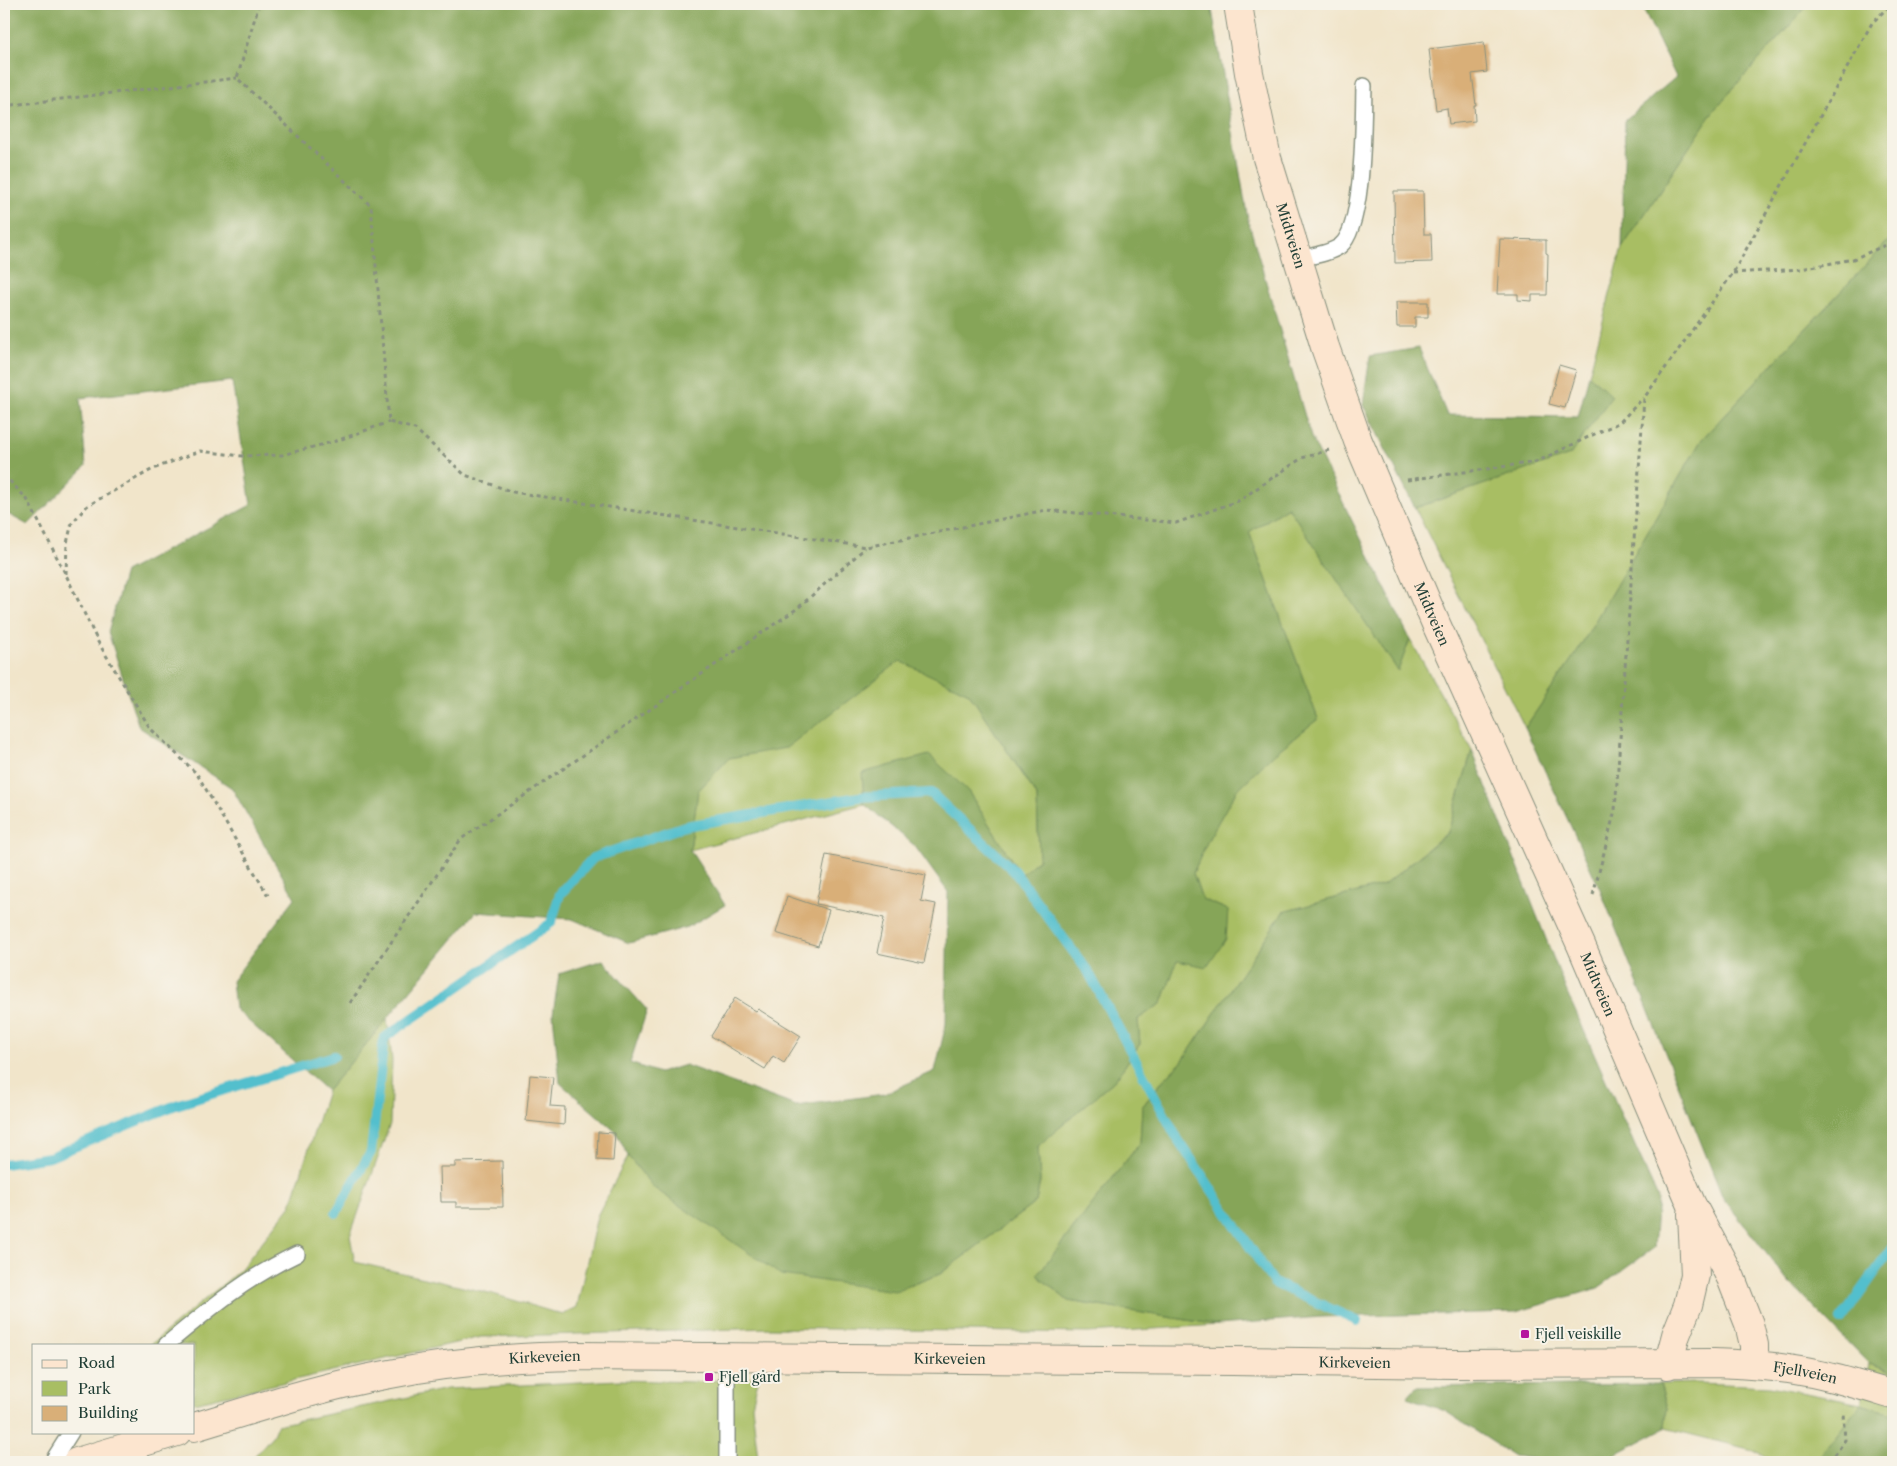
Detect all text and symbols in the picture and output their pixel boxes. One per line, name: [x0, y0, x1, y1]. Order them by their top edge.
street label: Midtveien: [1272, 201, 1309, 271]
street label: Midtveien: [1410, 579, 1454, 649]
street label: Midtveien: [1576, 950, 1619, 1019]
place label: Fjell veiskille: [1535, 1325, 1622, 1343]
marker: Fjell veiskille: [1519, 1328, 1531, 1340]
legend: [32, 1344, 195, 1434]
street label: Kirkeveien: [508, 1347, 581, 1368]
street label: Kirkeveien: [914, 1350, 986, 1368]
text: Road: [78, 1353, 115, 1372]
street label: Kirkeveien: [1319, 1353, 1391, 1372]
street label: Fjellveien: [1772, 1358, 1839, 1388]
place label: Fjell gård: [719, 1368, 781, 1386]
marker: Fjell gård: [703, 1371, 715, 1383]
text: Park: [78, 1379, 112, 1398]
text: Building: [78, 1403, 138, 1422]

